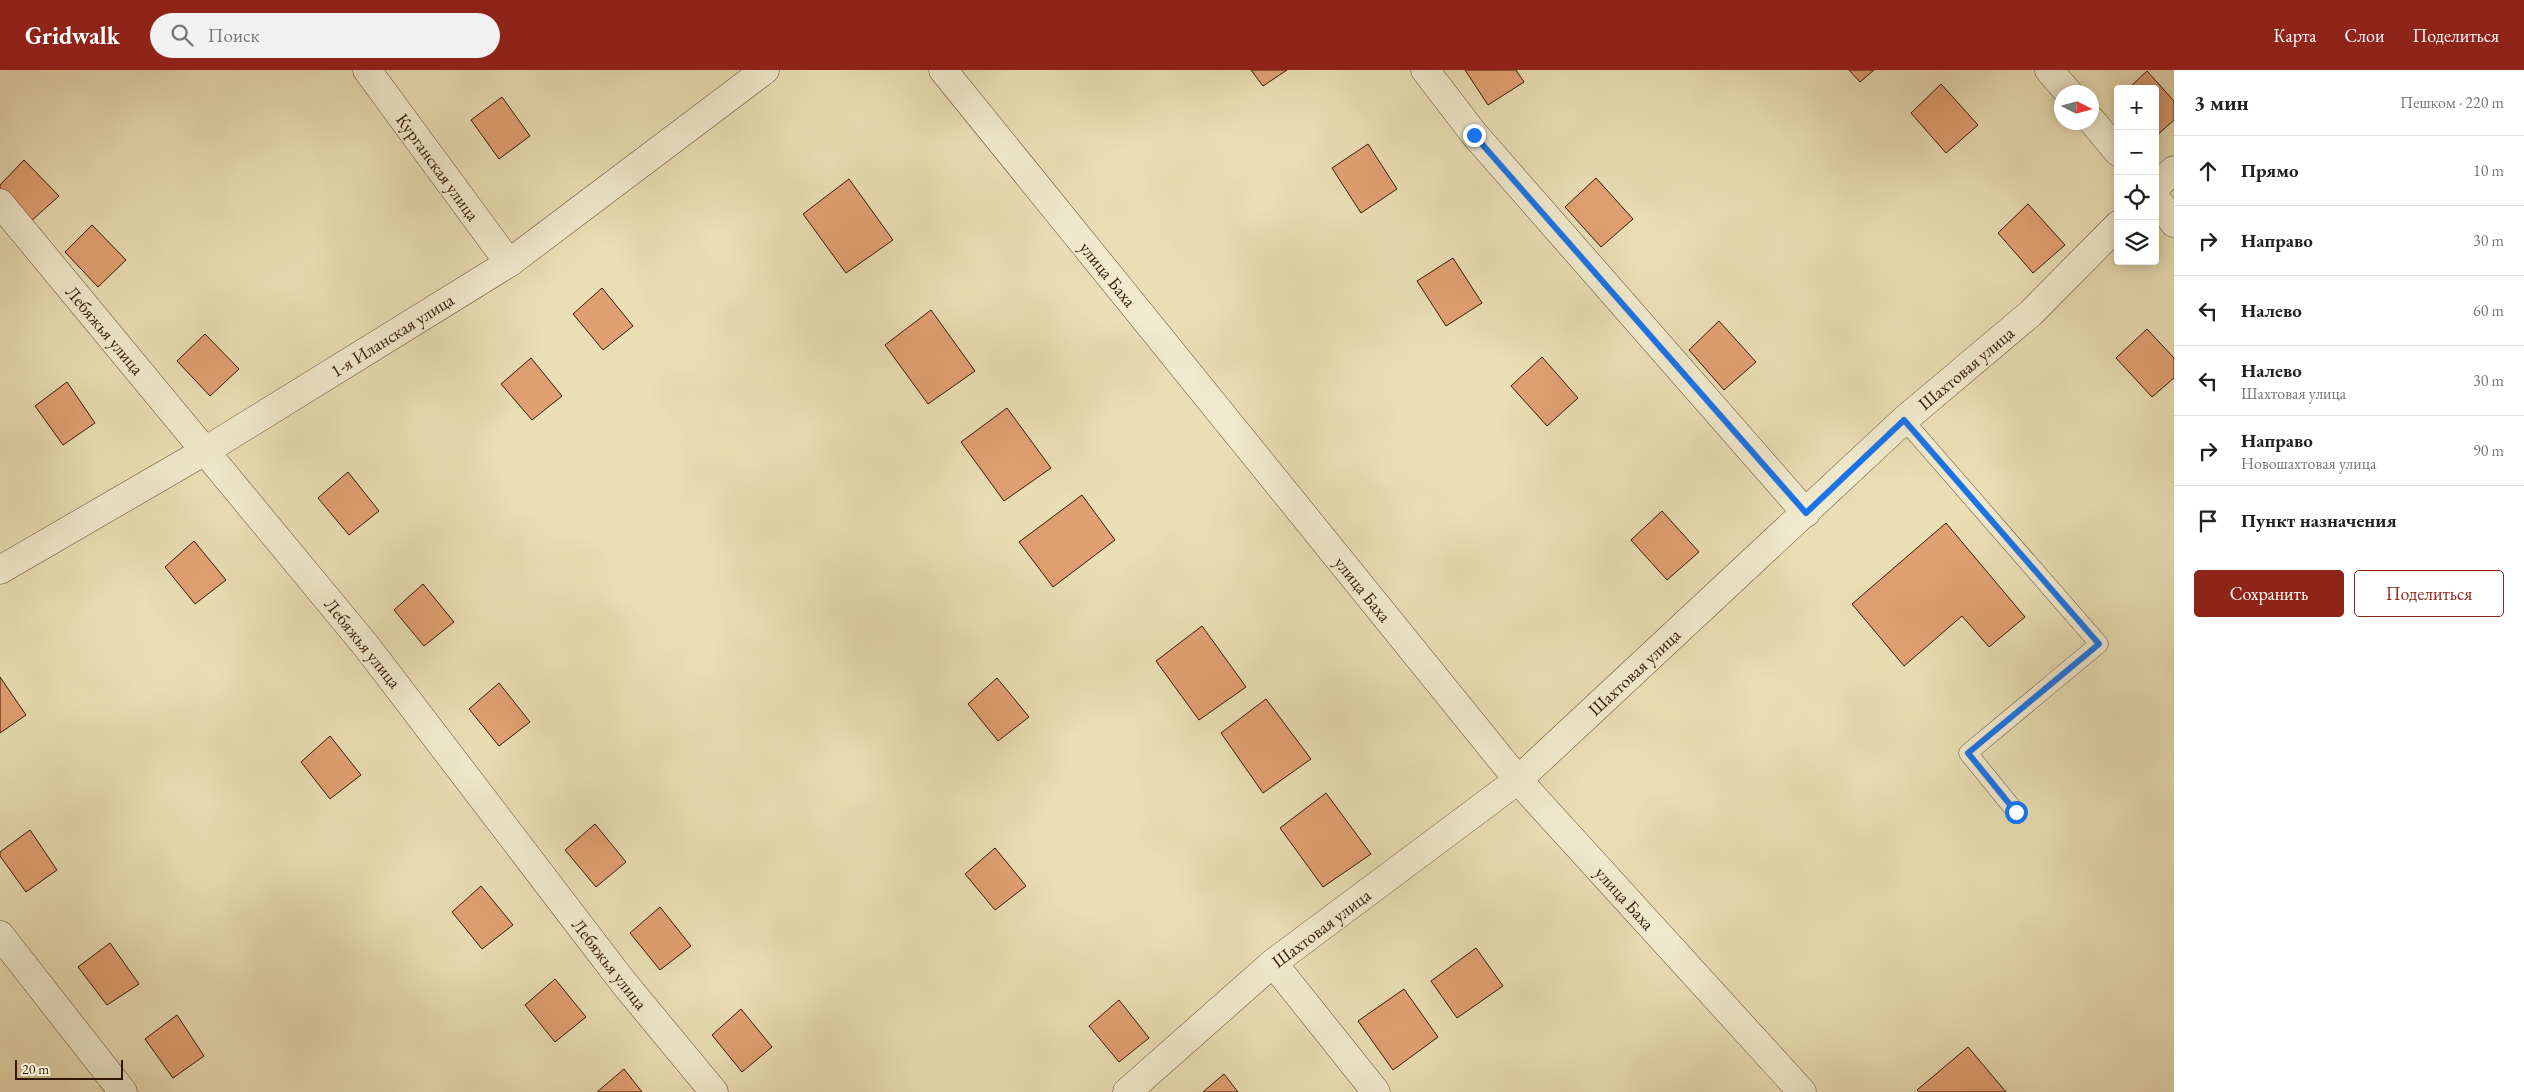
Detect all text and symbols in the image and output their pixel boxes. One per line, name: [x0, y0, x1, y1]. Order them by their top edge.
search box: [150, 13, 500, 58]
text: Gridwalk: [25, 20, 120, 51]
icon: search: [168, 21, 196, 49]
text: Поиск: [208, 23, 260, 48]
text: Карта: [2274, 24, 2317, 47]
text: Слои: [2345, 24, 2384, 47]
text: Поделиться: [2412, 24, 2499, 47]
north arrow: [2054, 85, 2099, 130]
map controls: [2114, 85, 2159, 265]
button: +: [2114, 85, 2159, 130]
text: 3 мин: [2194, 89, 2249, 116]
text: Пешком · 220 m: [2400, 92, 2504, 113]
street label: Курганская улица: [391, 109, 485, 226]
route end: [1463, 124, 1486, 147]
button: −: [2114, 130, 2159, 175]
icon: ahead: [2194, 157, 2222, 185]
text: Прямо: [2241, 158, 2299, 183]
text: 10 m: [2473, 160, 2504, 181]
button: locate: [2114, 175, 2159, 220]
button: layers: [2114, 220, 2159, 265]
icon: right: [2194, 227, 2222, 255]
text: Направо: [2241, 228, 2313, 253]
text: 30 m: [2473, 230, 2504, 251]
street label: улица Баха: [1075, 236, 1142, 312]
street label: Лебяжья улица: [61, 281, 150, 380]
street label: 1-я Иланская улица: [326, 287, 459, 382]
icon: left: [2194, 297, 2222, 325]
text: Налево: [2241, 298, 2302, 323]
text: 60 m: [2473, 300, 2504, 321]
street label: Шахтовая улица: [1913, 321, 2019, 415]
text: Налево: [2241, 358, 2302, 383]
icon: left: [2194, 367, 2222, 395]
text: 30 m: [2473, 370, 2504, 391]
text: Шахтовая улица: [2241, 383, 2346, 404]
text: Направо: [2241, 428, 2313, 453]
icon: right: [2194, 437, 2222, 465]
text: 90 m: [2473, 440, 2504, 461]
text: Новошахтовая улица: [2241, 453, 2376, 474]
icon: arrive: [2194, 507, 2222, 535]
text: Пункт назначения: [2241, 508, 2397, 533]
street label: улица Баха: [1330, 551, 1397, 627]
button: Сохранить: [2194, 570, 2344, 617]
button: Поделиться: [2354, 570, 2504, 617]
street label: Лебяжья улица: [320, 593, 407, 693]
street label: Шахтовая улица: [1583, 623, 1686, 721]
route start: [2005, 801, 2028, 824]
street label: улица Баха: [1590, 861, 1660, 935]
street label: Шахтовая улица: [1267, 883, 1376, 973]
street label: Лебяжья улица: [567, 914, 653, 1015]
scale bar: [15, 1057, 122, 1080]
text: 20 m: [22, 1060, 49, 1078]

